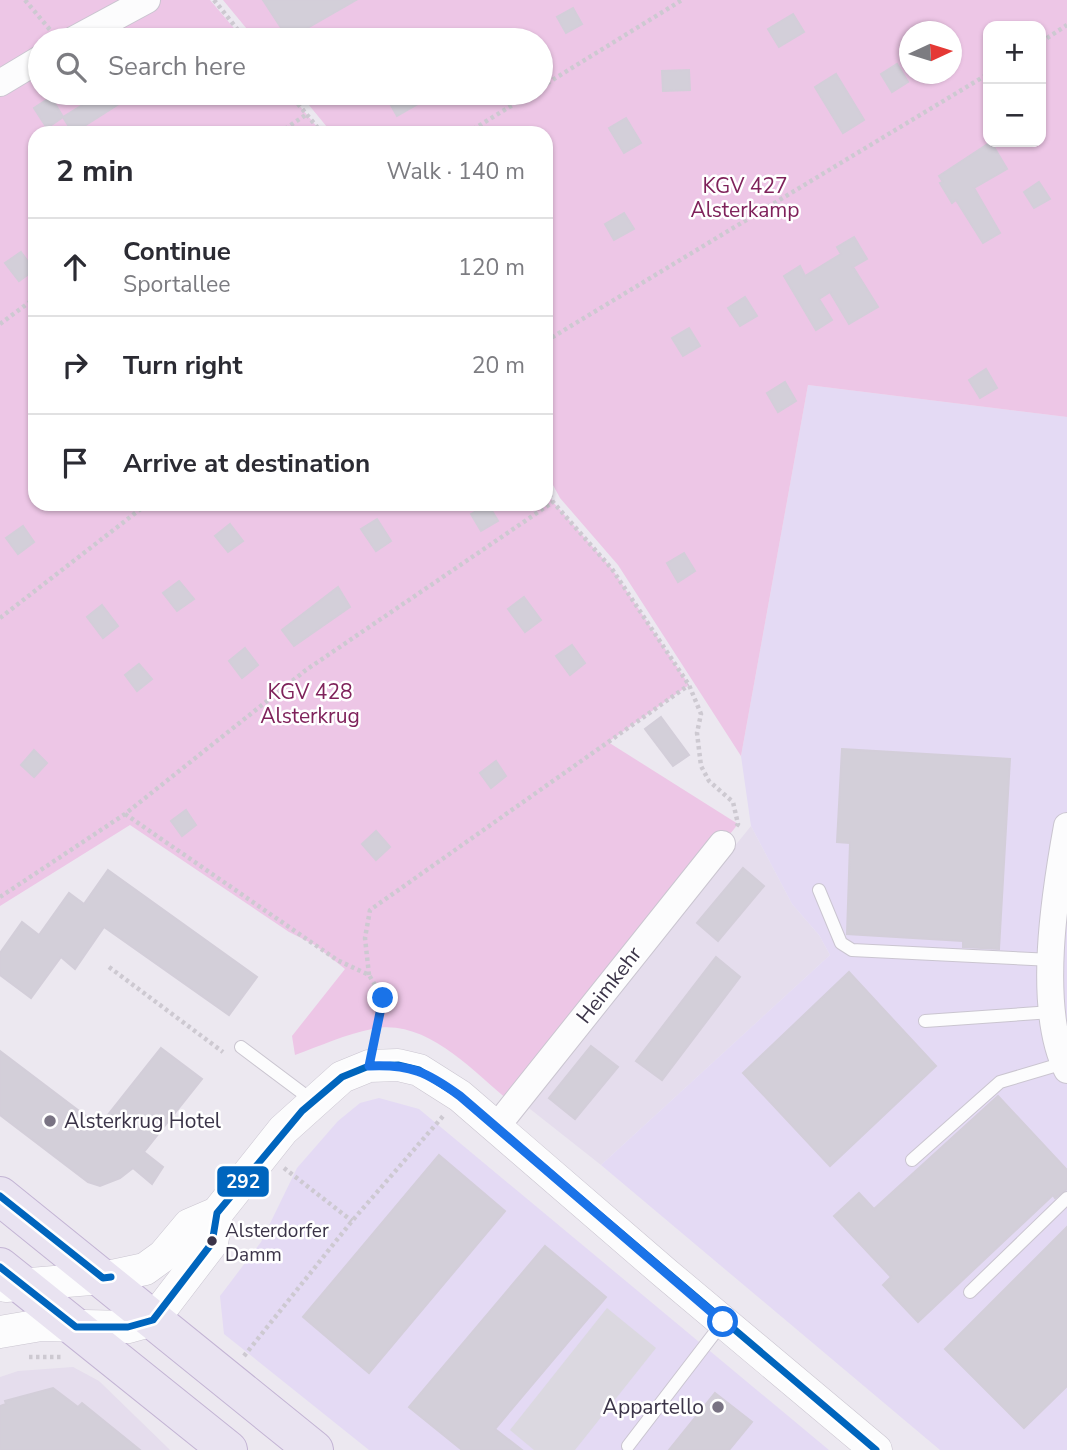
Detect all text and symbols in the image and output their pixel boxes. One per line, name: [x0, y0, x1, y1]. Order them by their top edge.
north arrow: [899, 21, 962, 84]
map controls: [983, 21, 1046, 147]
button: +: [983, 21, 1046, 84]
search box: [28, 28, 553, 105]
icon: search: [52, 48, 90, 86]
text: Search here: [108, 49, 246, 84]
button: −: [983, 84, 1046, 147]
text: 2 min: [56, 151, 134, 192]
text: Walk · 140 m: [386, 156, 525, 187]
park label: KGV 427 Alsterkamp: [690, 172, 800, 224]
text: Continue: [123, 234, 231, 269]
icon: ahead: [56, 248, 94, 286]
text: 120 m: [458, 252, 525, 283]
text: Sportallee: [123, 269, 230, 300]
icon: right: [56, 346, 94, 384]
text: Turn right: [123, 348, 242, 383]
text: 20 m: [472, 350, 525, 381]
icon: arrive: [56, 444, 94, 482]
text: Arrive at destination: [123, 446, 370, 481]
park label: KGV 428 Alsterkrug: [260, 678, 360, 730]
street label: Heimkehr: [570, 940, 648, 1029]
route end: [367, 982, 398, 1013]
place label: Alsterkrug Hotel: [64, 1107, 222, 1135]
marker: Alsterkrug Hotel: [42, 1113, 58, 1129]
line badge: 292: [216, 1165, 270, 1198]
text: 292: [226, 1169, 260, 1195]
place label: Alsterdorfer Damm: [225, 1218, 329, 1268]
marker: Alsterdorfer Damm: [205, 1234, 219, 1248]
route start: [707, 1306, 738, 1337]
place label: Appartello: [603, 1393, 704, 1421]
marker: Appartello: [710, 1399, 726, 1415]

